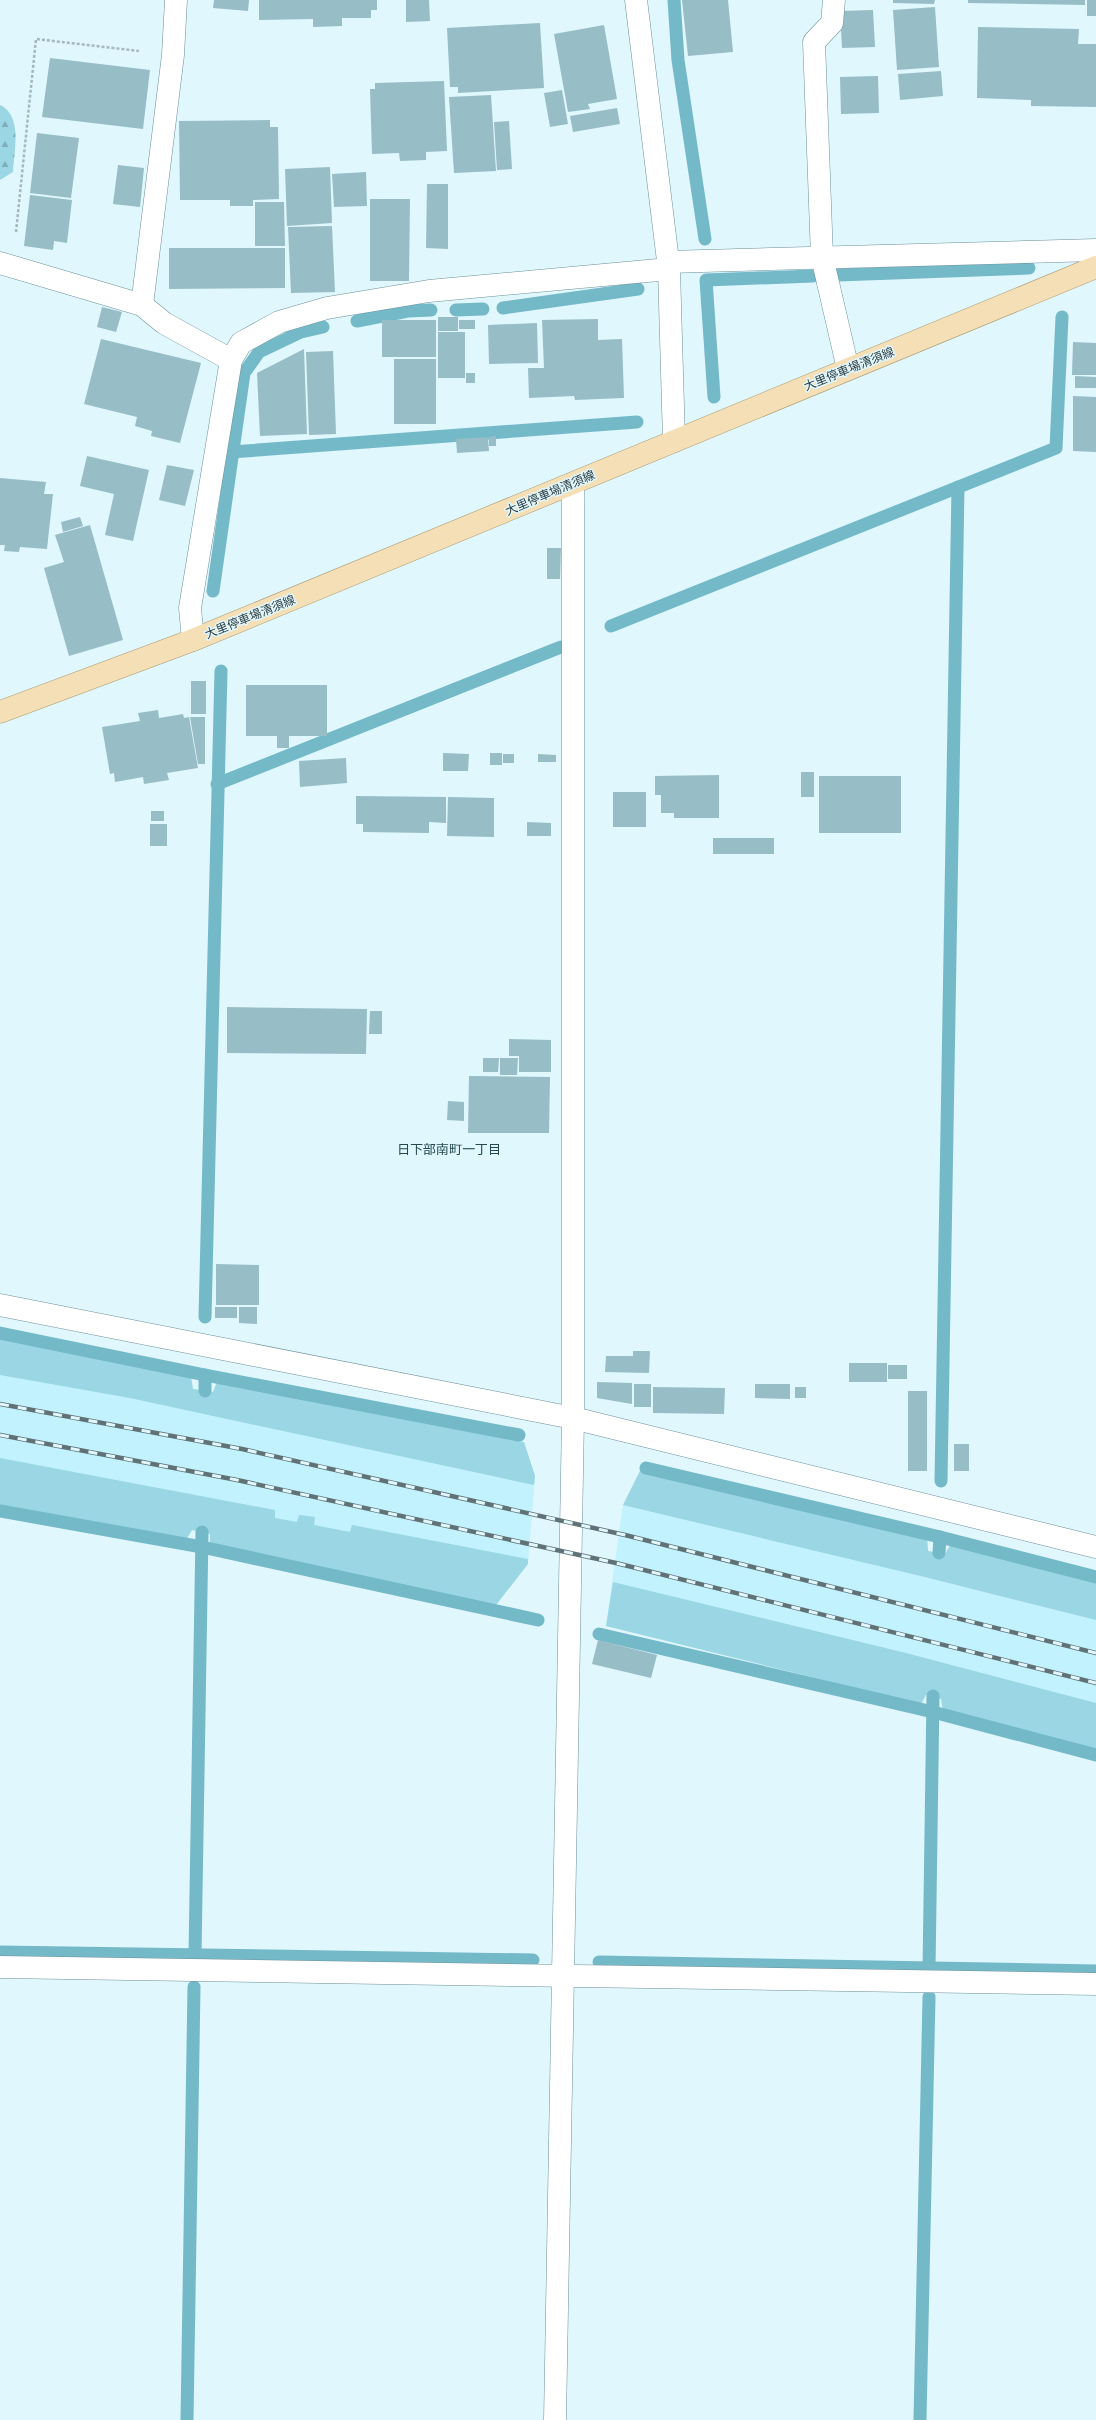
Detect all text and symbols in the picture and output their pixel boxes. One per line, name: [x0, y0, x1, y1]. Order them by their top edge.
street label: 大里停車場清須線: [802, 345, 896, 393]
street label: 大里停車場清須線: [503, 468, 597, 518]
street label: 大里停車場清須線: [203, 593, 297, 641]
district label: 日下部南町一丁目: [397, 1142, 501, 1157]

